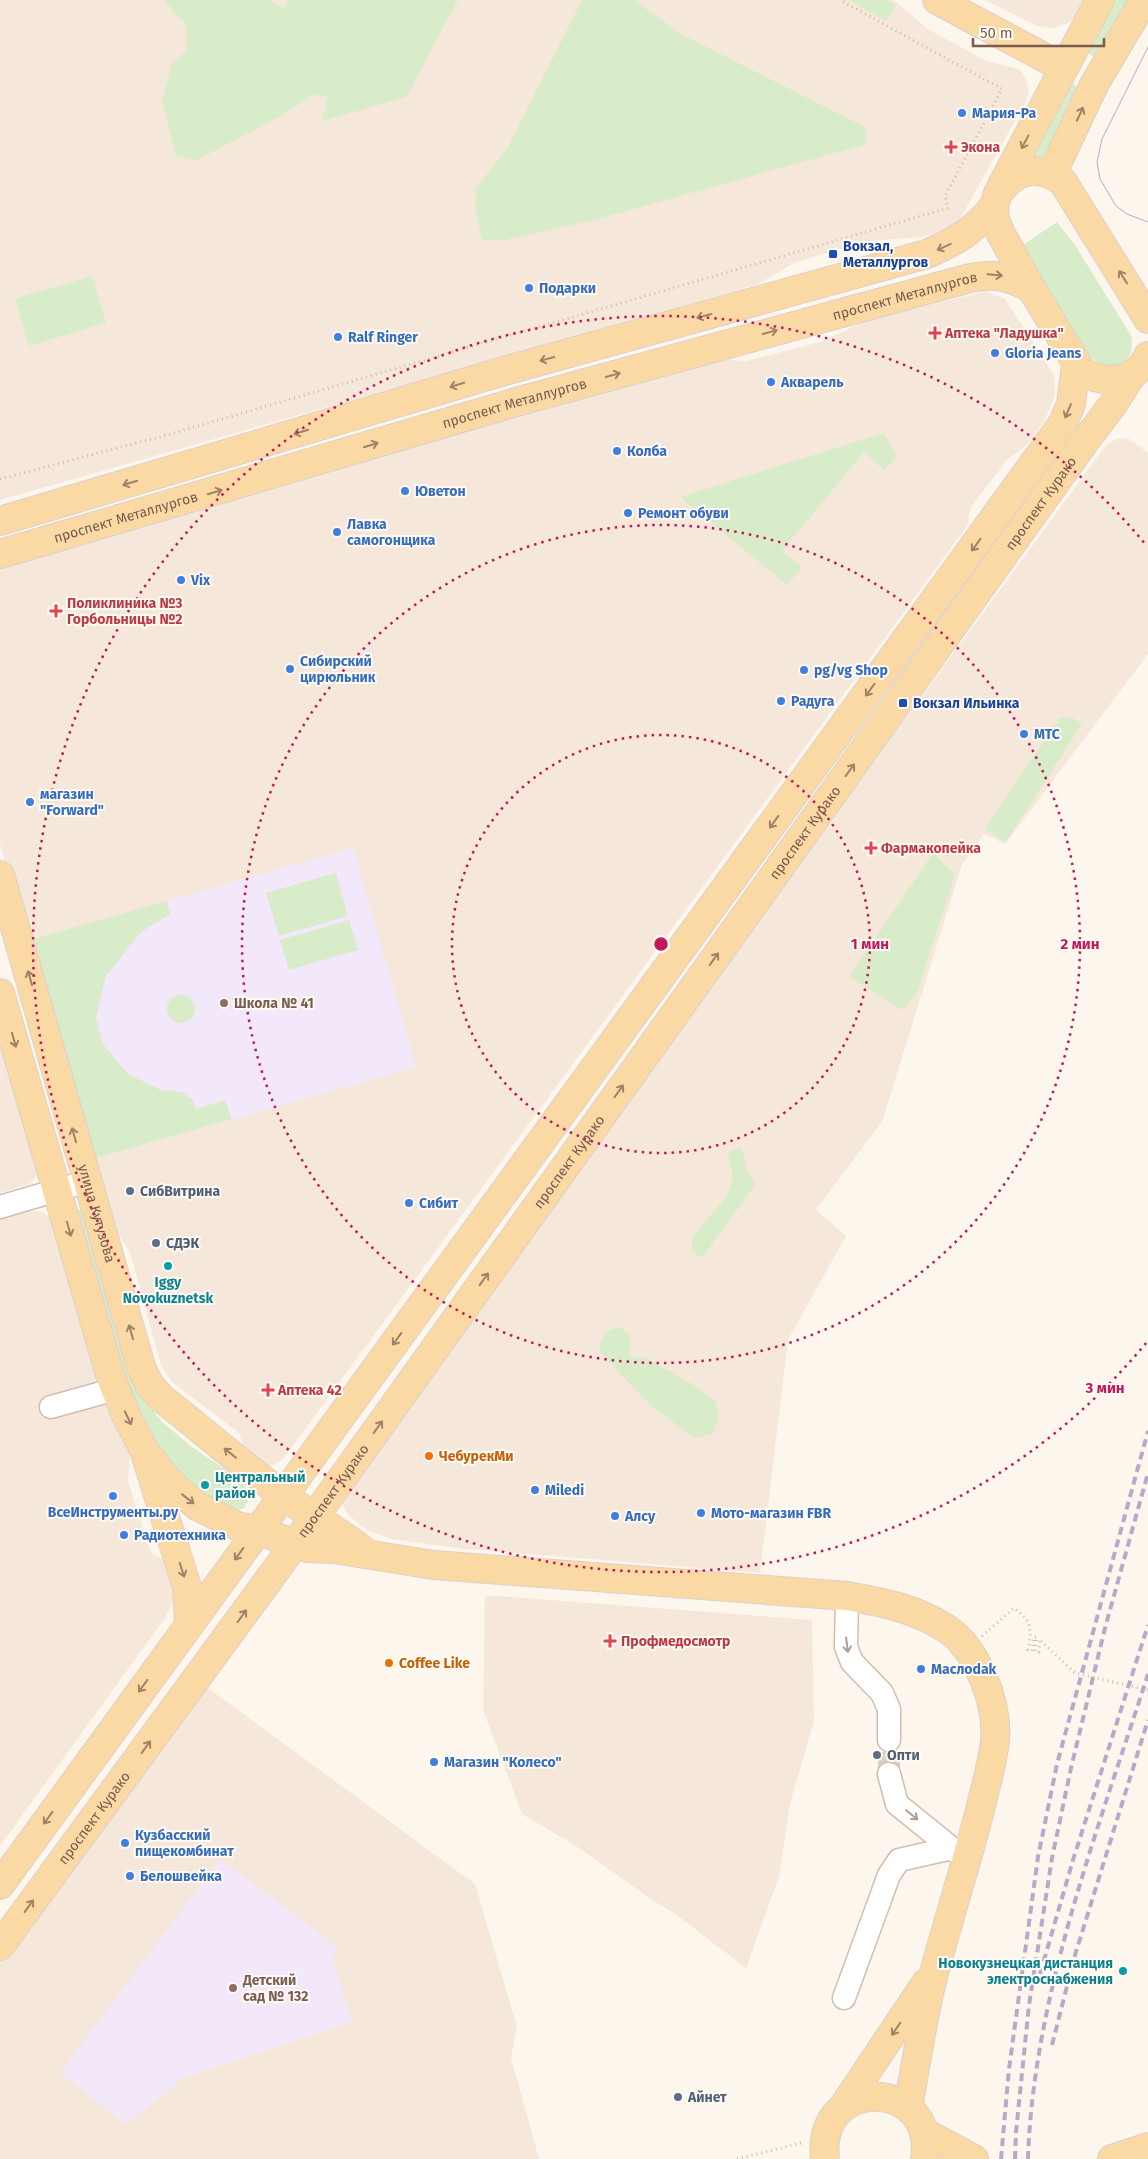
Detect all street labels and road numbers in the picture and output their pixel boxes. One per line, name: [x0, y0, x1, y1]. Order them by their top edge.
street label: проспект Металлургов: [831, 268, 979, 324]
street label: проспект Металлургов: [440, 375, 589, 432]
street label: проспект Курако: [1002, 453, 1080, 553]
street label: проспект Металлургов: [52, 488, 200, 546]
street label: проспект Курако: [766, 782, 844, 882]
street label: проспект Курако: [530, 1112, 608, 1212]
street label: улица Кутузова: [75, 1162, 119, 1264]
street label: проспект Курако: [294, 1441, 372, 1541]
street label: проспект Курако: [54, 1768, 134, 1868]

